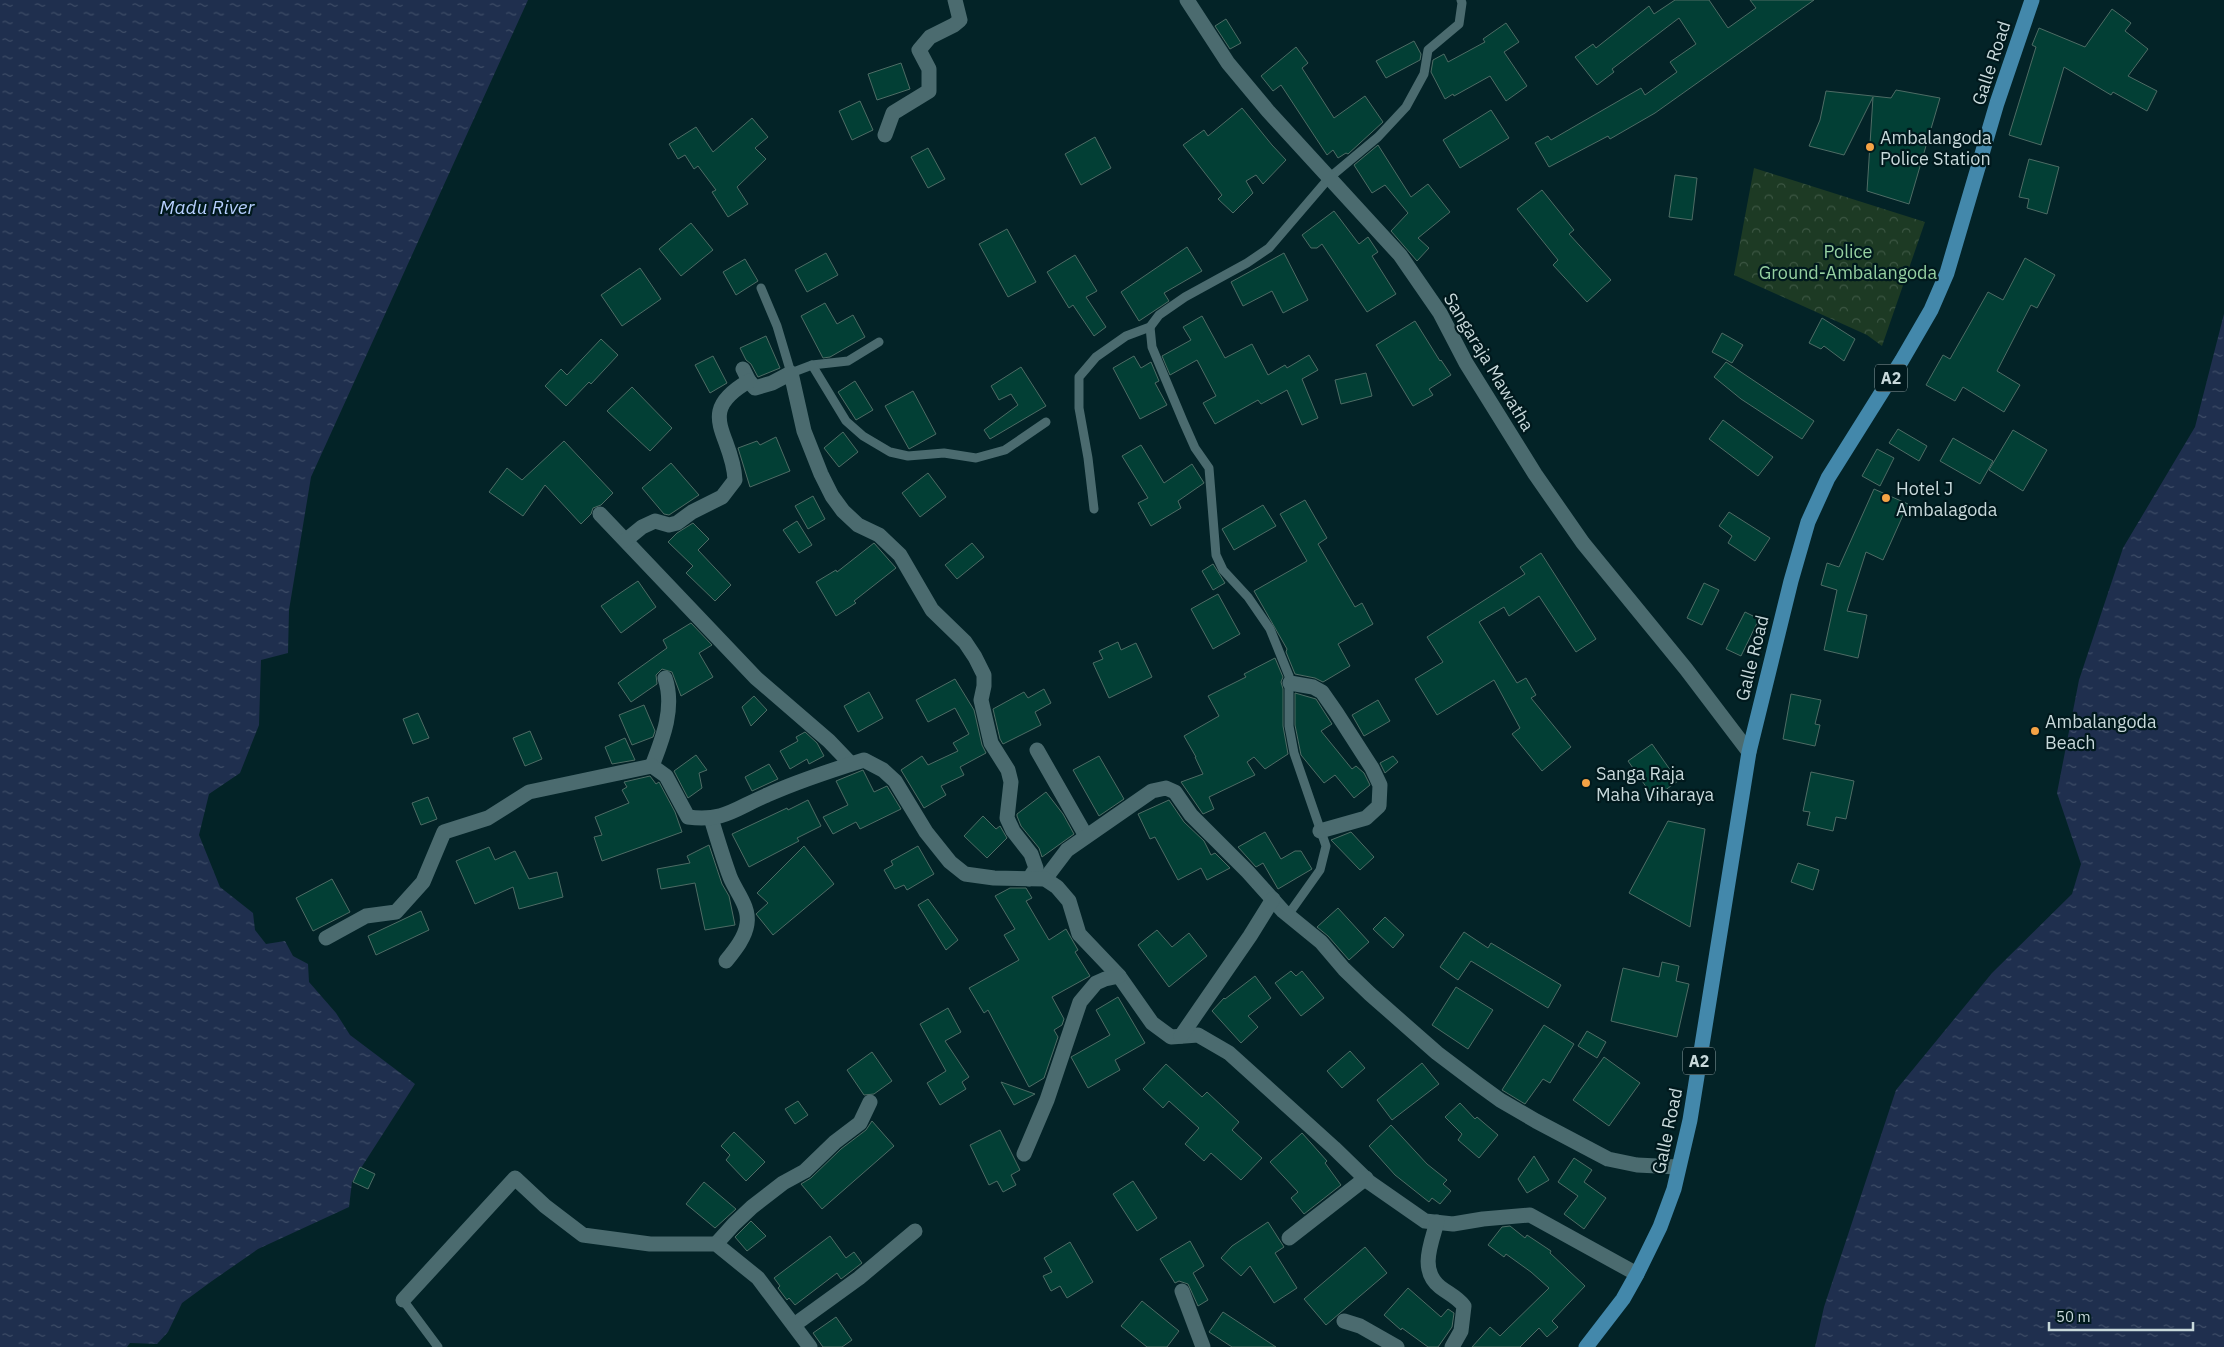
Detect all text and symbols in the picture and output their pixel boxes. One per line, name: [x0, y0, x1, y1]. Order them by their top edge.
street label: Galle Road: [1967, 18, 2015, 108]
place label: Ambalangoda Police Station: [1880, 126, 1992, 170]
marker: Ambalangoda Police Station: [1864, 141, 1876, 153]
water label: Madu River: [160, 195, 255, 219]
park label: Police Ground-Ambalangoda: [1759, 240, 1938, 284]
street label: Sangaraja Mawatha: [1439, 289, 1540, 436]
road number: A2: [1875, 364, 1907, 392]
place label: Hotel J Ambalagoda: [1896, 477, 1998, 521]
marker: Hotel J Ambalagoda: [1880, 492, 1892, 504]
street label: Galle Road: [1730, 613, 1774, 703]
place label: Ambalangoda Beach: [2045, 710, 2157, 754]
marker: Ambalangoda Beach: [2029, 725, 2041, 737]
place label: Sanga Raja Maha Viharaya: [1596, 762, 1714, 806]
marker: Sanga Raja Maha Viharaya: [1580, 777, 1592, 789]
road number: A2: [1683, 1048, 1715, 1074]
street label: Galle Road: [1647, 1086, 1687, 1176]
scale bar: [2049, 1300, 2193, 1332]
text: 50 m: [2056, 1307, 2091, 1326]

